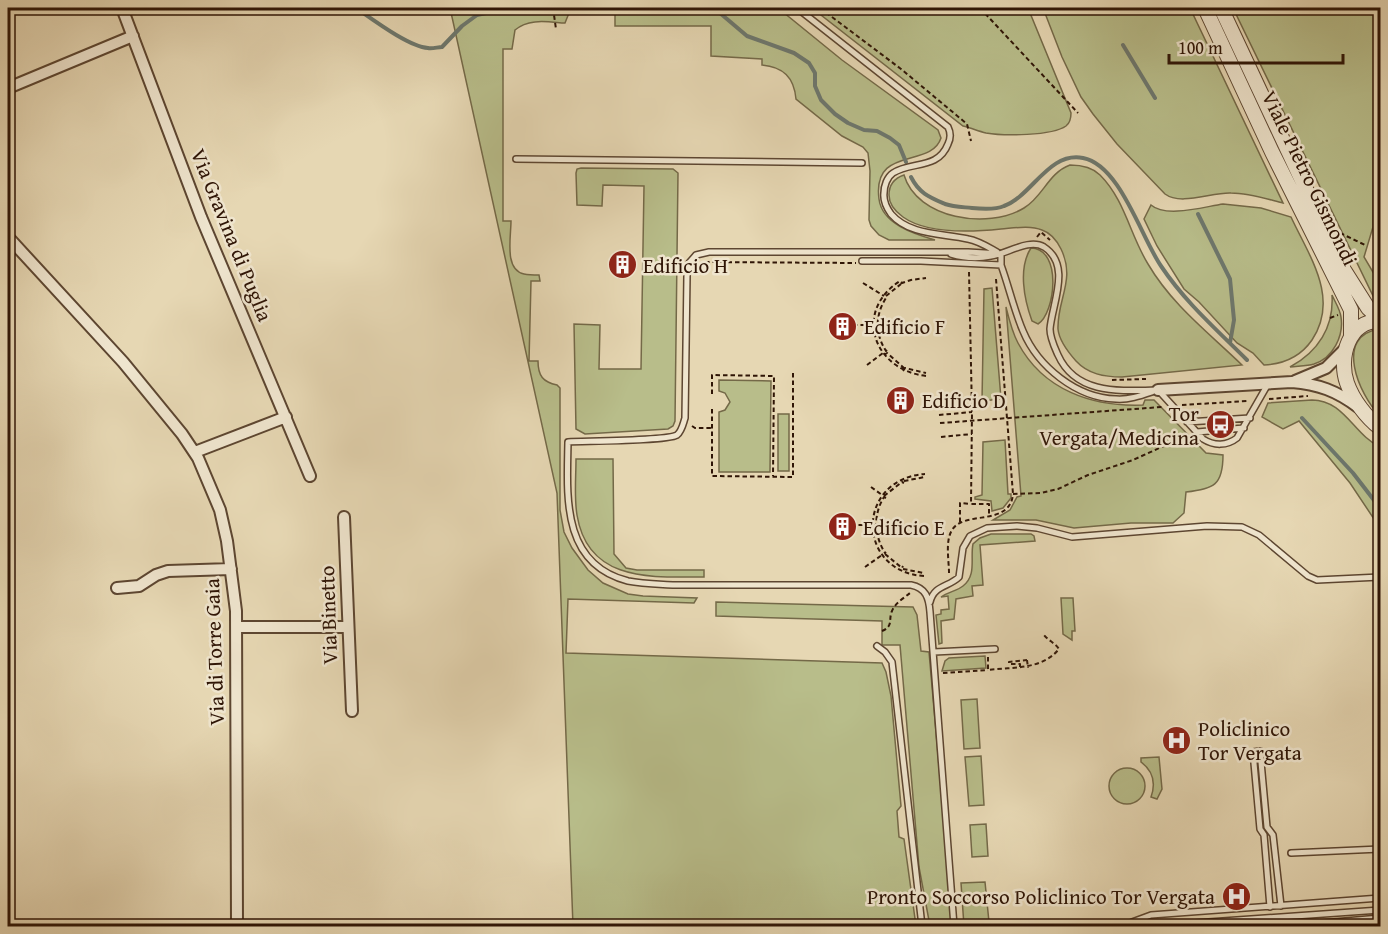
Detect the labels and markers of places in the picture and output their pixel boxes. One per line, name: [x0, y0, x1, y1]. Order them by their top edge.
building icon: Edificio H: [606, 249, 638, 281]
place label: Edificio H: [643, 250, 728, 281]
building icon: Edificio F: [827, 310, 859, 342]
place label: Edificio F: [864, 311, 945, 342]
building icon: Edificio D: [885, 384, 917, 416]
place label: Edificio D: [922, 385, 1006, 416]
place label: Tor Vergata/Medicina: [1039, 398, 1199, 453]
bus stop icon: Tor Vergata/Medicina: [1204, 409, 1236, 441]
building icon: Edificio E: [826, 511, 858, 543]
place label: Edificio E: [863, 512, 945, 543]
place label: Policlinico Tor Vergata: [1198, 713, 1302, 768]
hospital icon: Policlinico Tor Vergata: [1161, 724, 1193, 756]
hospital icon: Pronto Soccorso Policlinico Tor Vergata: [1220, 880, 1252, 912]
place label: Pronto Soccorso Policlinico Tor Vergata: [867, 881, 1215, 912]

